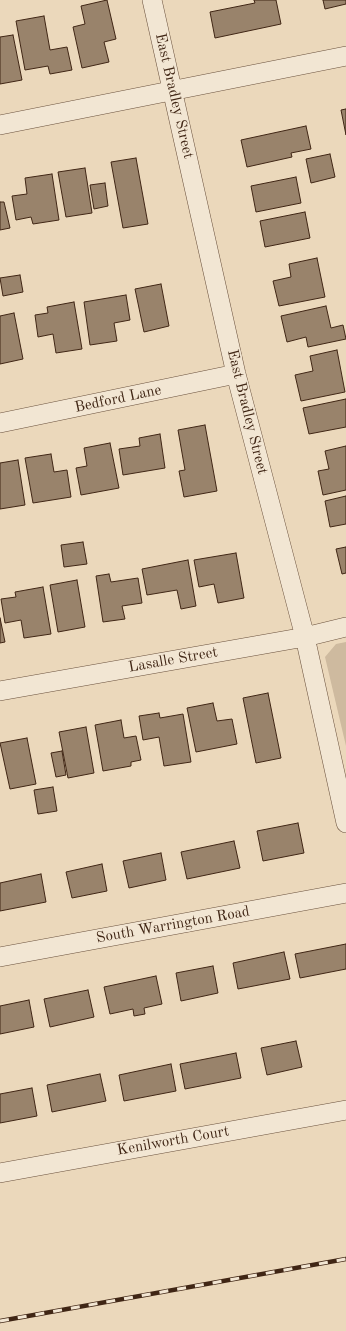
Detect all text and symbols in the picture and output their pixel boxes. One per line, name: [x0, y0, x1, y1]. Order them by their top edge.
street label: East Bradley Street: [151, 31, 197, 161]
street label: East Bradley Street: [223, 348, 271, 476]
street label: Bedford Lane: [73, 381, 163, 417]
street label: Lasalle Street: [127, 643, 219, 677]
street label: South Warrington Road: [95, 903, 251, 947]
street label: Kenilworth Court: [116, 1122, 230, 1160]

